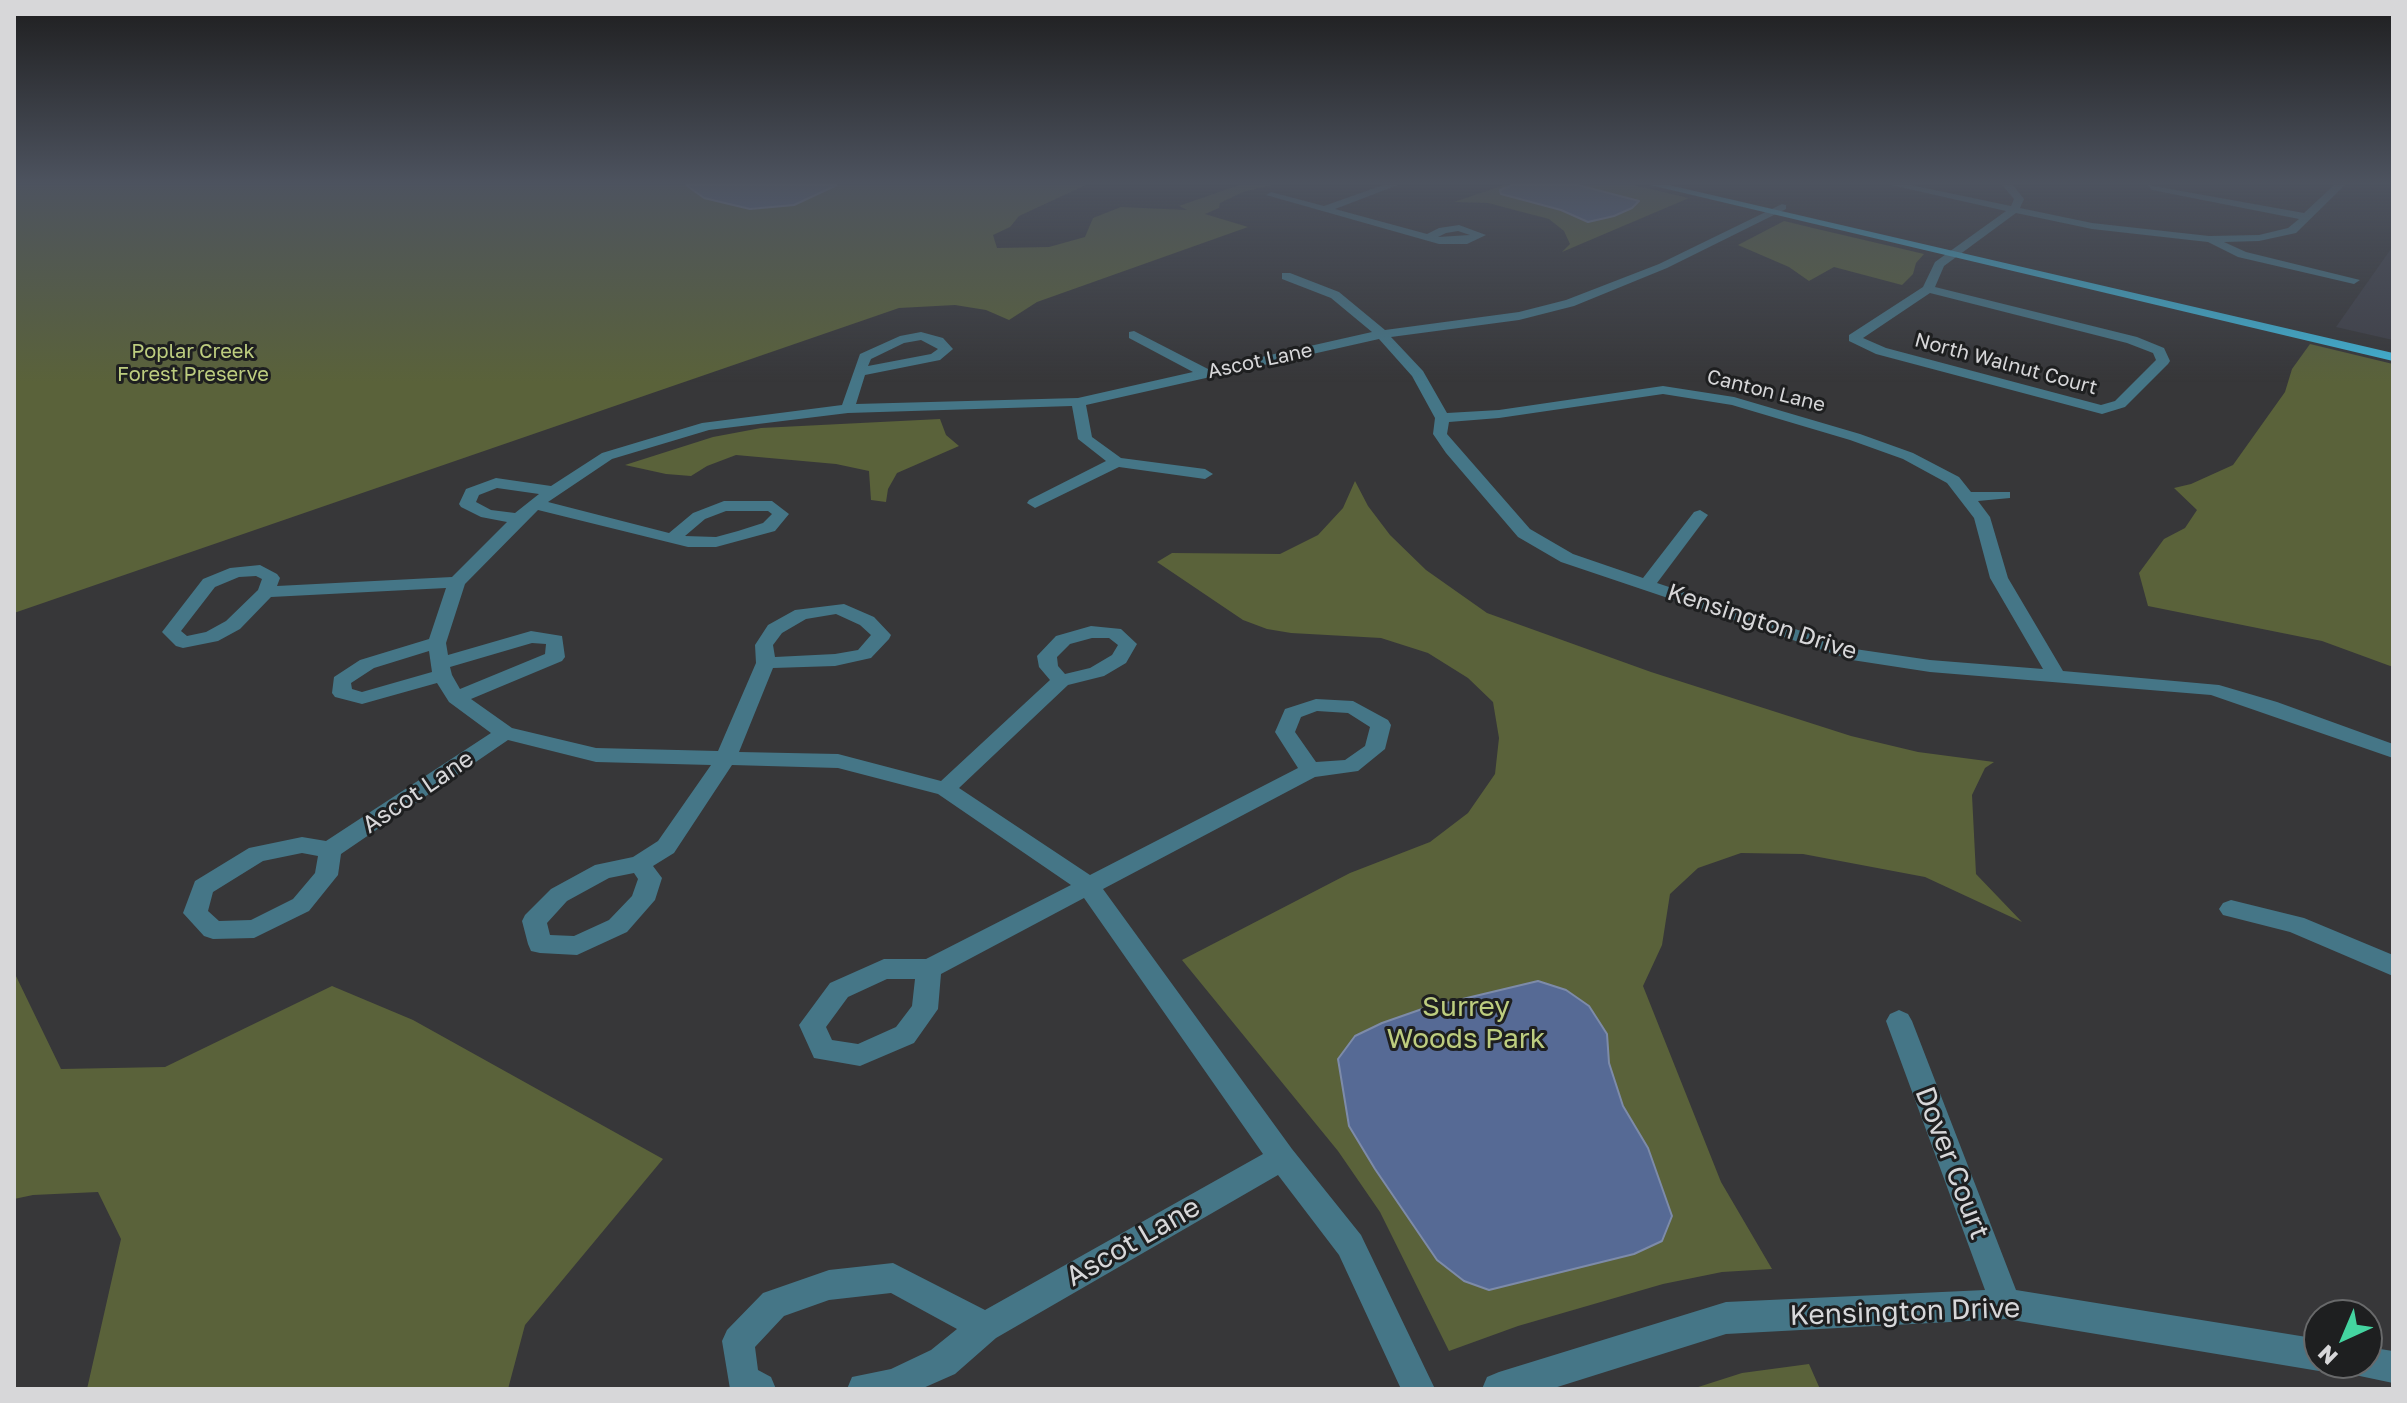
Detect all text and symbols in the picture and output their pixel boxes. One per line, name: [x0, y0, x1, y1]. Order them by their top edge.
street label: North Walnut Court: [1912, 328, 2100, 400]
street label: Ascot Lane: [1205, 338, 1315, 384]
park label: Poplar Creek Forest Preserve: [117, 340, 269, 387]
street label: Canton Lane: [1704, 365, 1828, 417]
street label: Kensington Drive: [1664, 578, 1860, 666]
street label: Ascot Lane: [357, 744, 479, 840]
park label: Surrey Woods Park: [1386, 990, 1546, 1056]
street label: Dover Court: [1908, 1082, 1996, 1244]
street label: Ascot Lane: [1060, 1190, 1206, 1294]
street label: Kensington Drive: [1789, 1291, 2021, 1333]
north arrow: [2303, 1299, 2383, 1379]
text: N: [2312, 1340, 2343, 1371]

